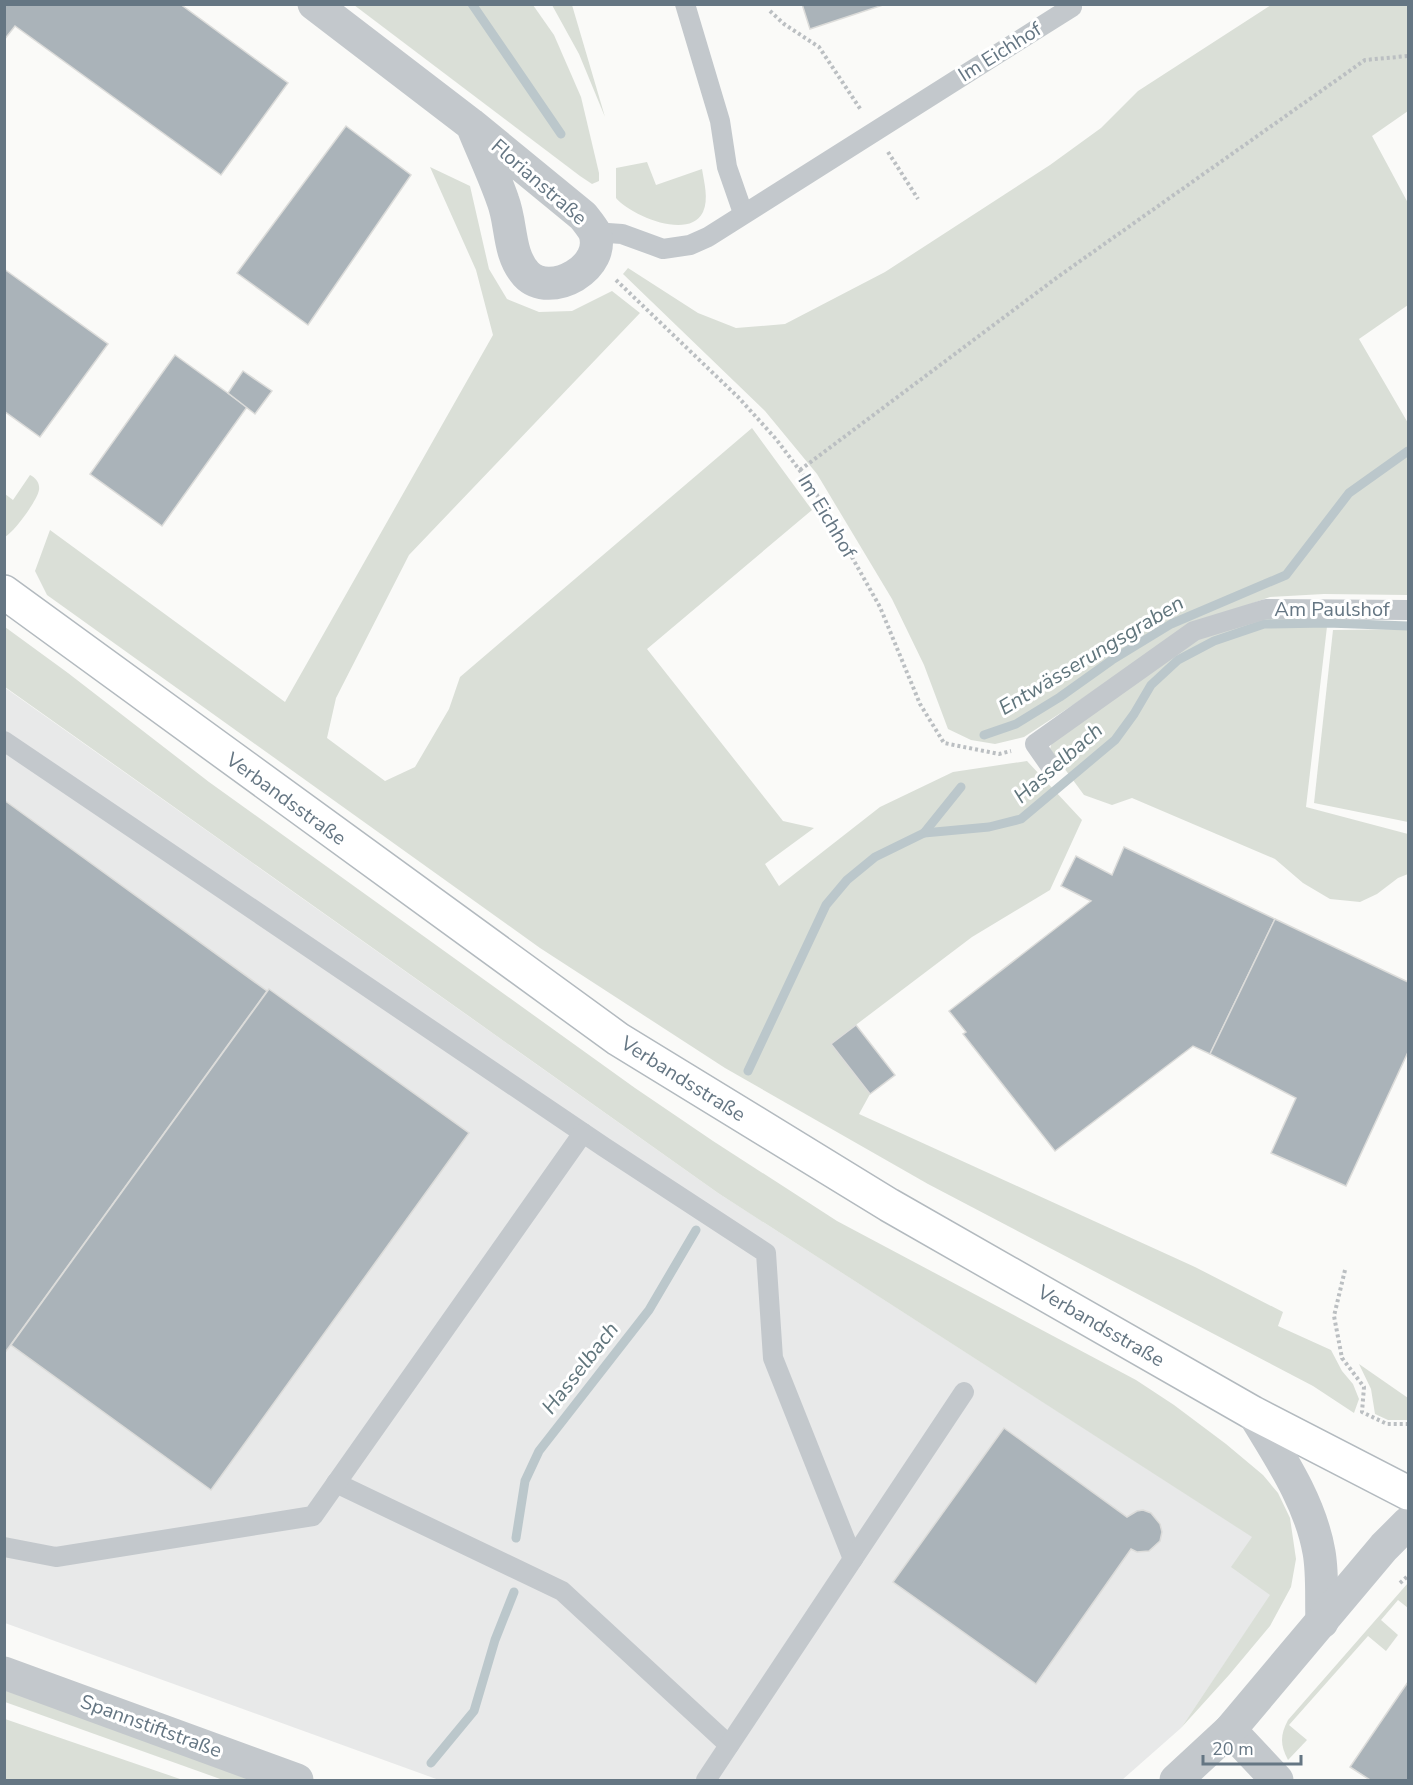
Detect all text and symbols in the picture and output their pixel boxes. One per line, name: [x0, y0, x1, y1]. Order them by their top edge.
street label: Im Eichhof: [953, 16, 1047, 88]
street label: Florianstraße: [485, 133, 593, 231]
street label: Im Eichhof: [791, 469, 863, 563]
water label: Entwässerungsgraben: [993, 589, 1189, 721]
street label: Am Paulshof: [1274, 596, 1390, 623]
water label: Hasselbach: [1007, 716, 1109, 810]
street label: Verbandsstraße: [220, 746, 352, 852]
street label: Verbandsstraße: [615, 1029, 751, 1128]
street label: Verbandsstraße: [1032, 1278, 1169, 1373]
water label: Hasselbach: [535, 1316, 625, 1420]
street label: Spannstiftstraße: [76, 1688, 226, 1764]
scale bar: [1203, 1728, 1300, 1766]
text: 20 m: [1212, 1737, 1254, 1761]

